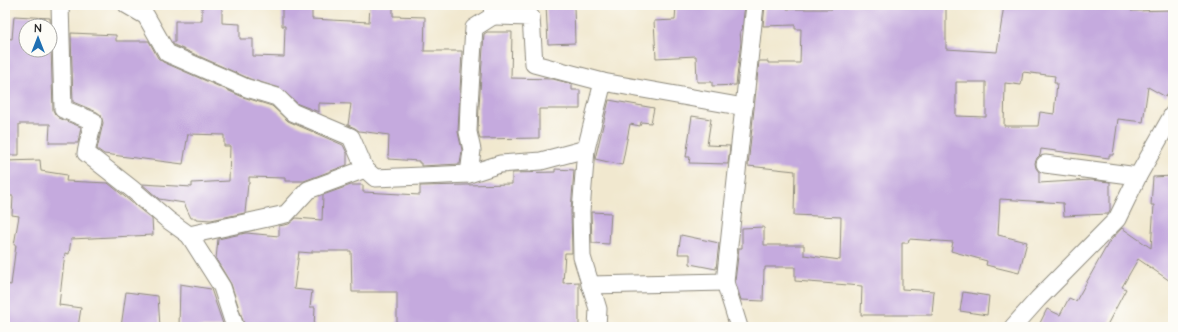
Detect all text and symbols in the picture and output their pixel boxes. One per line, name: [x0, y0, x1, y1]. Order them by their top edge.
north arrow: [18, 18, 58, 58]
text: N: [35, 21, 42, 36]

